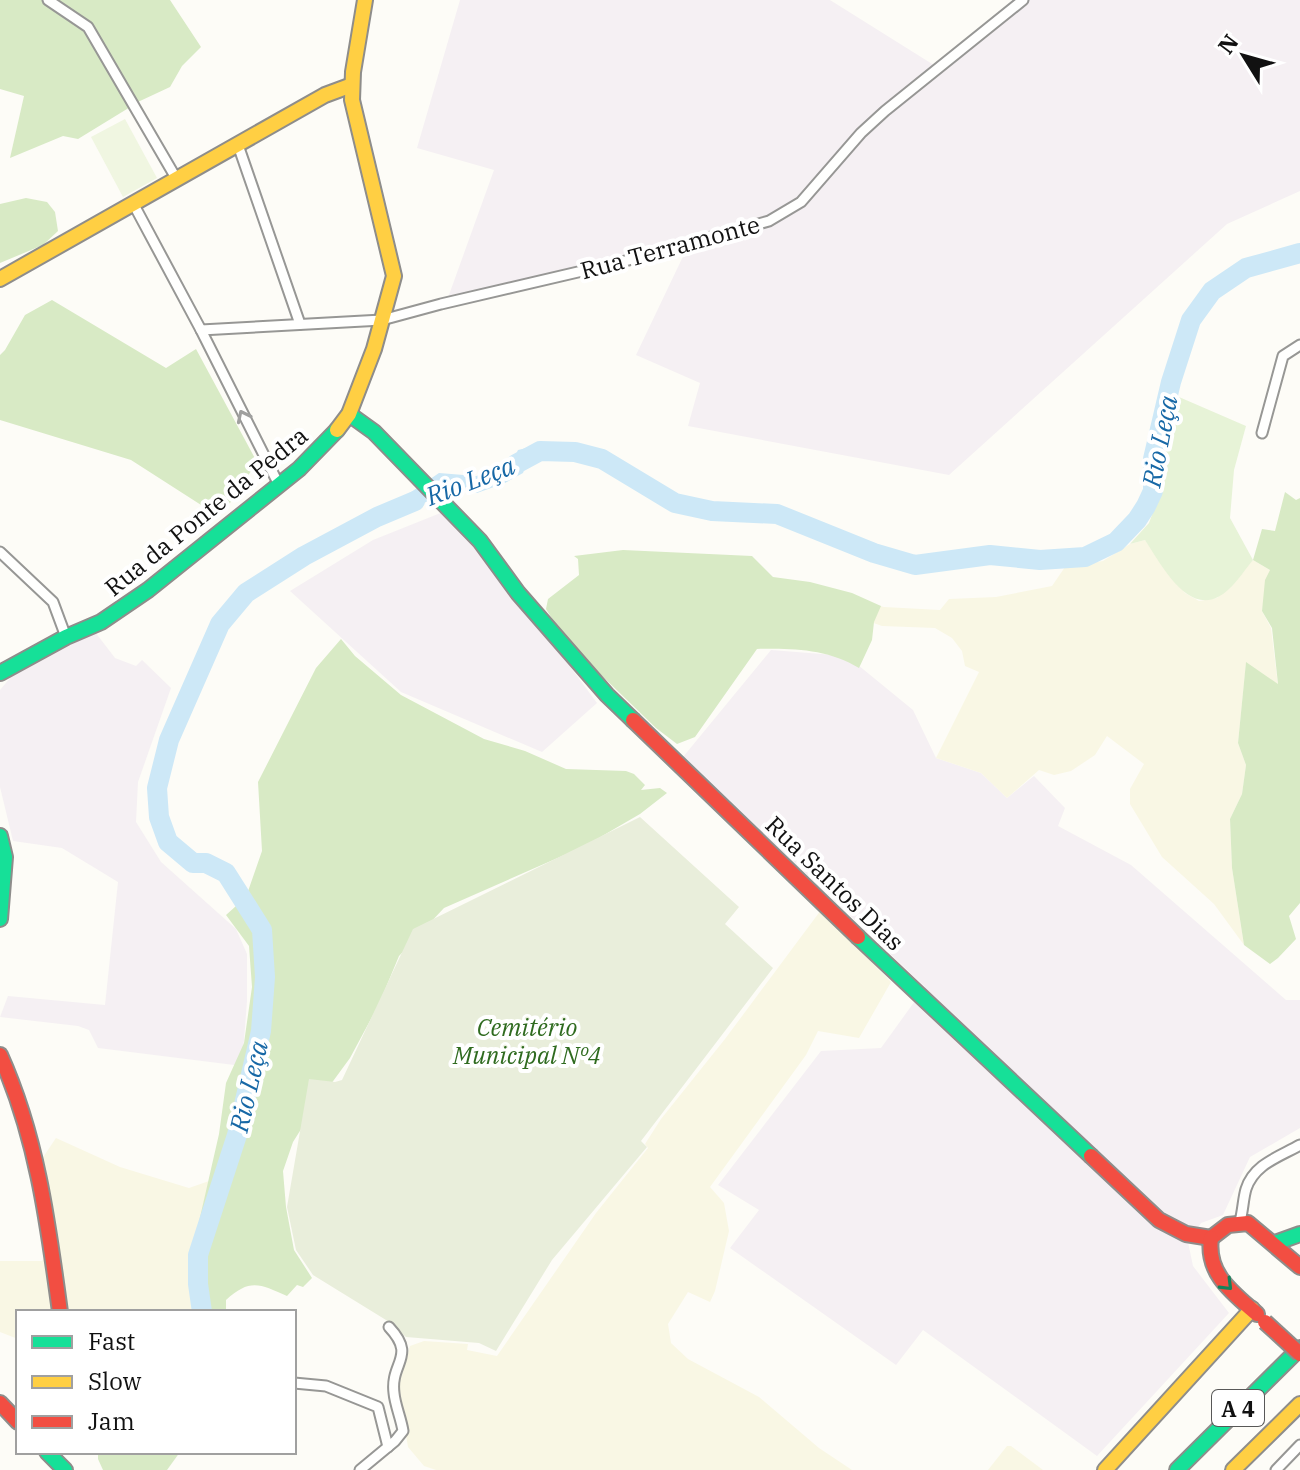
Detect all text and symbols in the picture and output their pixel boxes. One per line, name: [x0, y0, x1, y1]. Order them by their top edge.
north arrow: [1204, 16, 1284, 96]
text: N: [1211, 28, 1244, 59]
street label: Rua Terramonte: [577, 208, 763, 286]
water label: Rio Leça: [1133, 392, 1185, 491]
one-way arrow: [237, 409, 253, 424]
street label: Rua da Ponte da Pedra: [98, 419, 314, 603]
water label: Rio Leça: [420, 447, 520, 513]
street label: Rua Santos Dias: [759, 809, 911, 957]
park label: Cemitério Municipal Nº4: [452, 1011, 601, 1071]
water label: Rio Leça: [221, 1037, 275, 1136]
one-way arrow: [1218, 1276, 1232, 1290]
legend: [16, 1310, 296, 1454]
text: Fast: [88, 1325, 135, 1357]
text: Slow: [88, 1365, 142, 1397]
road number: A 4: [1212, 1390, 1264, 1426]
text: Jam: [88, 1405, 135, 1437]

